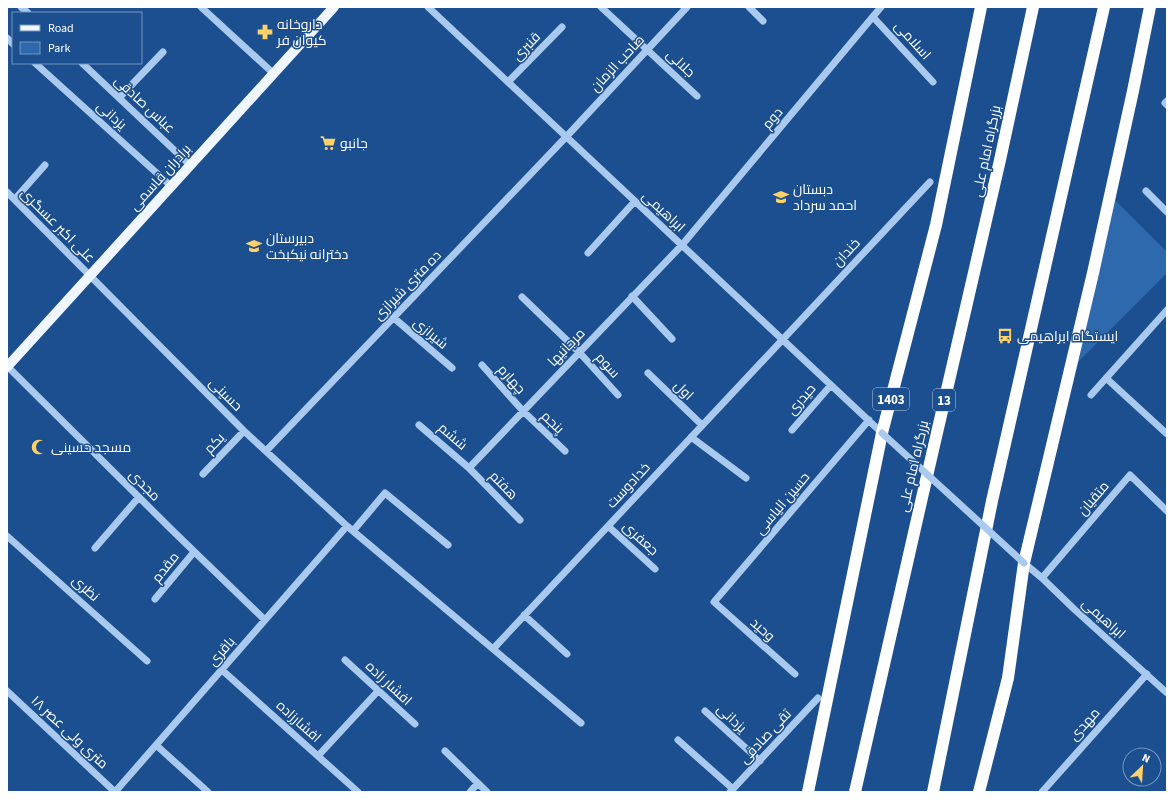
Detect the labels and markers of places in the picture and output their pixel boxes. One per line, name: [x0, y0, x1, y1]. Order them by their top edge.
place label: داروخانه کیوان فر: [276, 15, 327, 51]
pharmacy icon: داروخانه کیوان فر: [256, 23, 274, 41]
supermarket icon: جانبو: [319, 134, 337, 152]
place label: جانبو: [340, 134, 368, 154]
place label: دبستان احمد سرداد: [793, 180, 857, 216]
school or university icon: دبستان احمد سرداد: [772, 188, 790, 206]
place label: دبیرستان دخترانه نیکبخت: [266, 229, 348, 265]
school or university icon: دبیرستان دخترانه نیکبخت: [245, 237, 263, 255]
bus stop icon: ایستگاه ابراهیمی: [996, 327, 1014, 345]
place label: ایستگاه ابراهیمی: [1017, 327, 1118, 347]
mosque icon: مسجد حسینی: [30, 438, 48, 456]
place label: مسجد حسینی: [51, 438, 131, 458]

